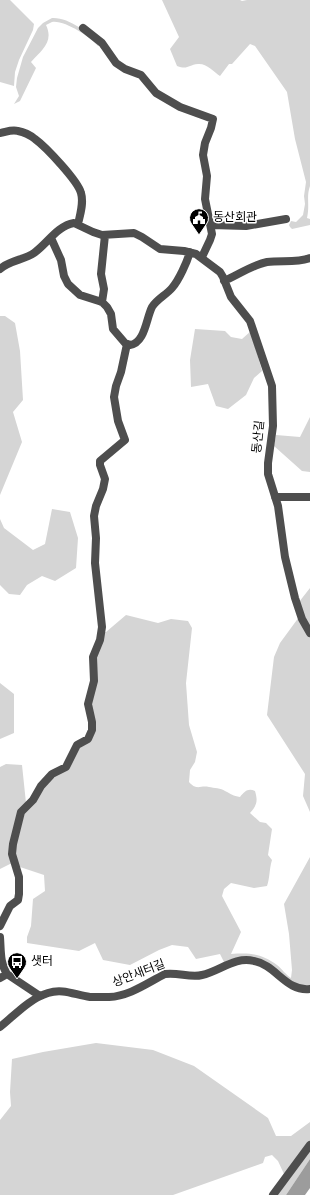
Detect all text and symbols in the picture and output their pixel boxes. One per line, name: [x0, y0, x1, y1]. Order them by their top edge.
public building icon: 동산회관: [188, 207, 210, 235]
place label: 동산회관: [213, 210, 257, 226]
street label: 동산길: [249, 420, 269, 454]
bus stop icon: 샛터: [6, 951, 28, 979]
place label: 샛터: [31, 954, 53, 970]
street label: 상안새터길: [110, 957, 168, 991]

